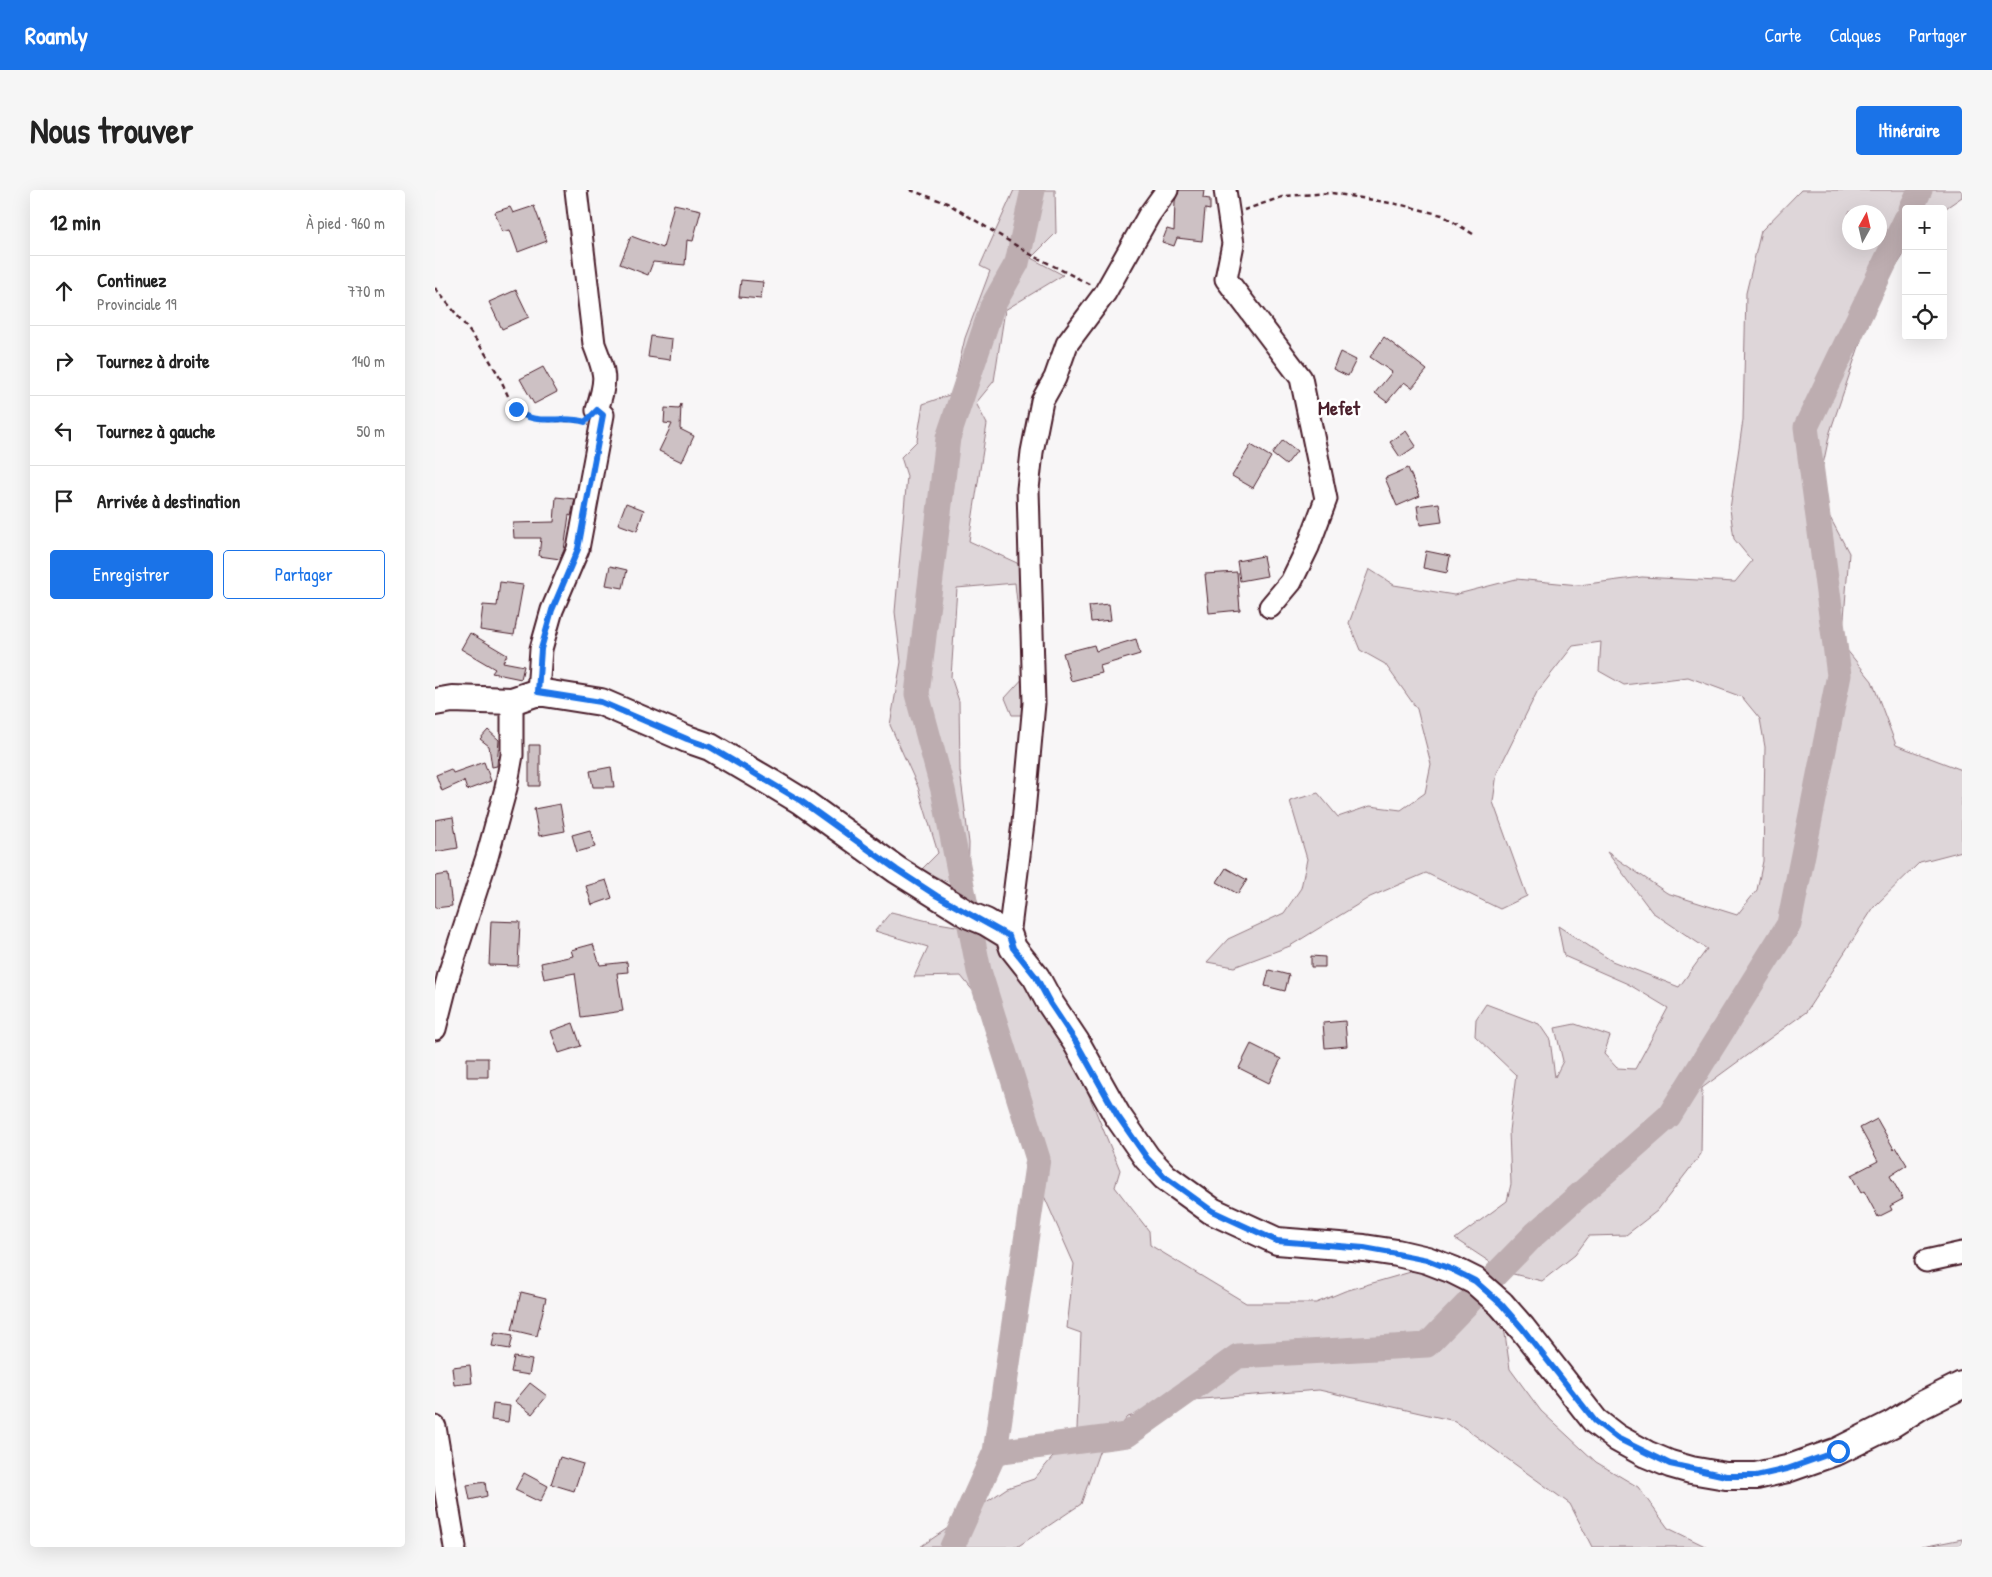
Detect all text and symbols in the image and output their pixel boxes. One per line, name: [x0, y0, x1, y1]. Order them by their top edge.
text: Roamly: [25, 19, 88, 51]
text: Carte: [1764, 23, 1802, 48]
text: Calques: [1830, 23, 1881, 48]
text: Partager: [1909, 23, 1967, 48]
button: Itinéraire: [1856, 106, 1962, 155]
text: Nous trouver: [30, 107, 193, 154]
north arrow: [1842, 205, 1887, 250]
map controls: [1902, 205, 1947, 340]
button: +: [1902, 205, 1947, 250]
text: 12 min: [50, 208, 101, 237]
text: À pied · 960 m: [306, 212, 385, 234]
button: −: [1902, 250, 1947, 295]
text: Continuez: [97, 267, 166, 293]
icon: ahead: [50, 277, 78, 305]
text: 770 m: [347, 280, 385, 302]
text: Provinciale 19: [97, 293, 177, 315]
button: locate: [1902, 295, 1947, 340]
icon: right: [50, 347, 78, 375]
text: Tournez à droite: [97, 348, 210, 374]
text: 140 m: [351, 350, 385, 372]
district label: Mefet: [1318, 394, 1361, 421]
route end: [505, 398, 528, 421]
icon: left: [50, 417, 78, 445]
text: Tournez à gauche: [97, 418, 215, 444]
text: 50 m: [357, 420, 385, 442]
icon: arrive: [50, 487, 78, 515]
text: Arrivée à destination: [97, 488, 240, 514]
button: Enregistrer: [50, 550, 213, 599]
button: Partager: [223, 550, 385, 599]
route start: [1827, 1440, 1850, 1463]

